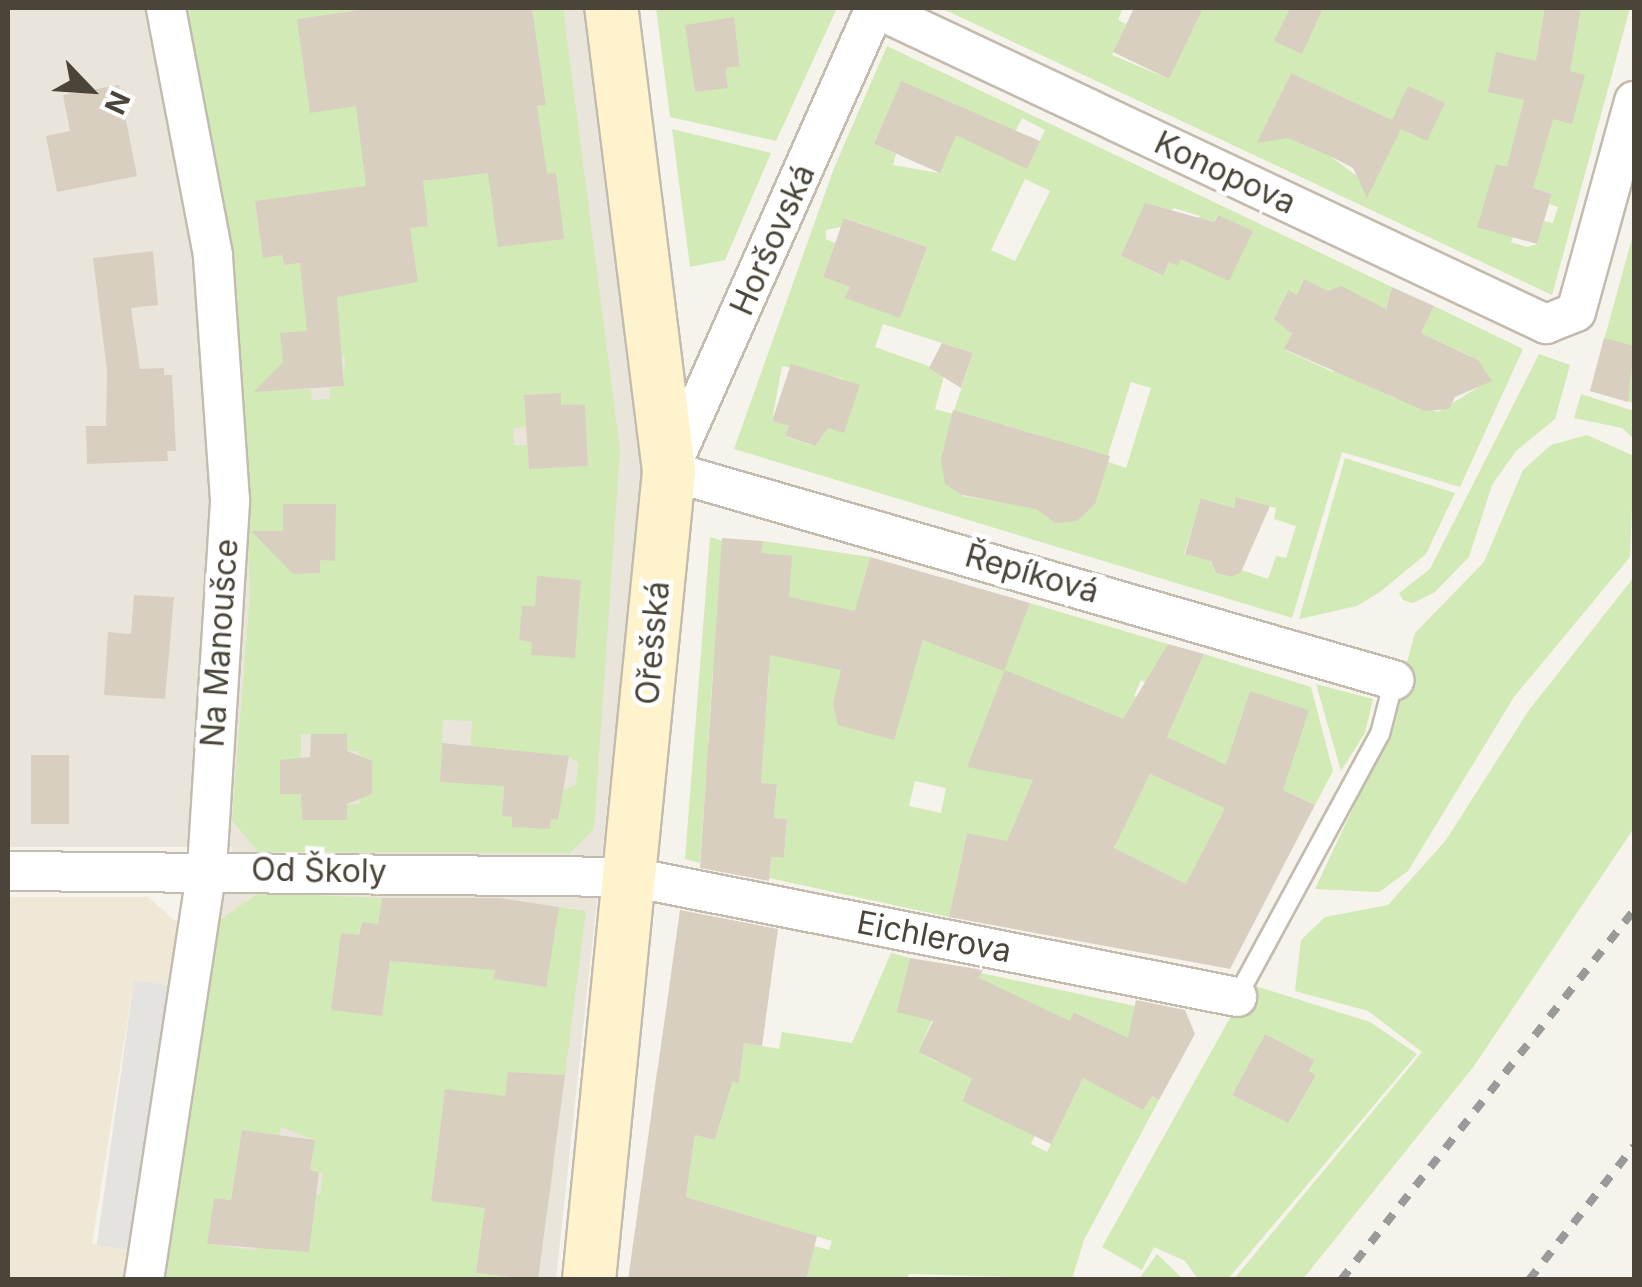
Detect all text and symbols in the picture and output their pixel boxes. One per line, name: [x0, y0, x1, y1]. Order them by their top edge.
north arrow: [40, 40, 140, 140]
text: N: [97, 86, 137, 120]
street label: Konopova: [1148, 124, 1302, 222]
street label: Horšovská: [723, 159, 823, 321]
street label: Řepíková: [961, 537, 1103, 611]
street label: Na Manoušce: [194, 538, 246, 748]
street label: Ořešská: [628, 580, 678, 706]
street label: Od Školy: [251, 851, 387, 891]
street label: Eichlerova: [854, 903, 1014, 971]

